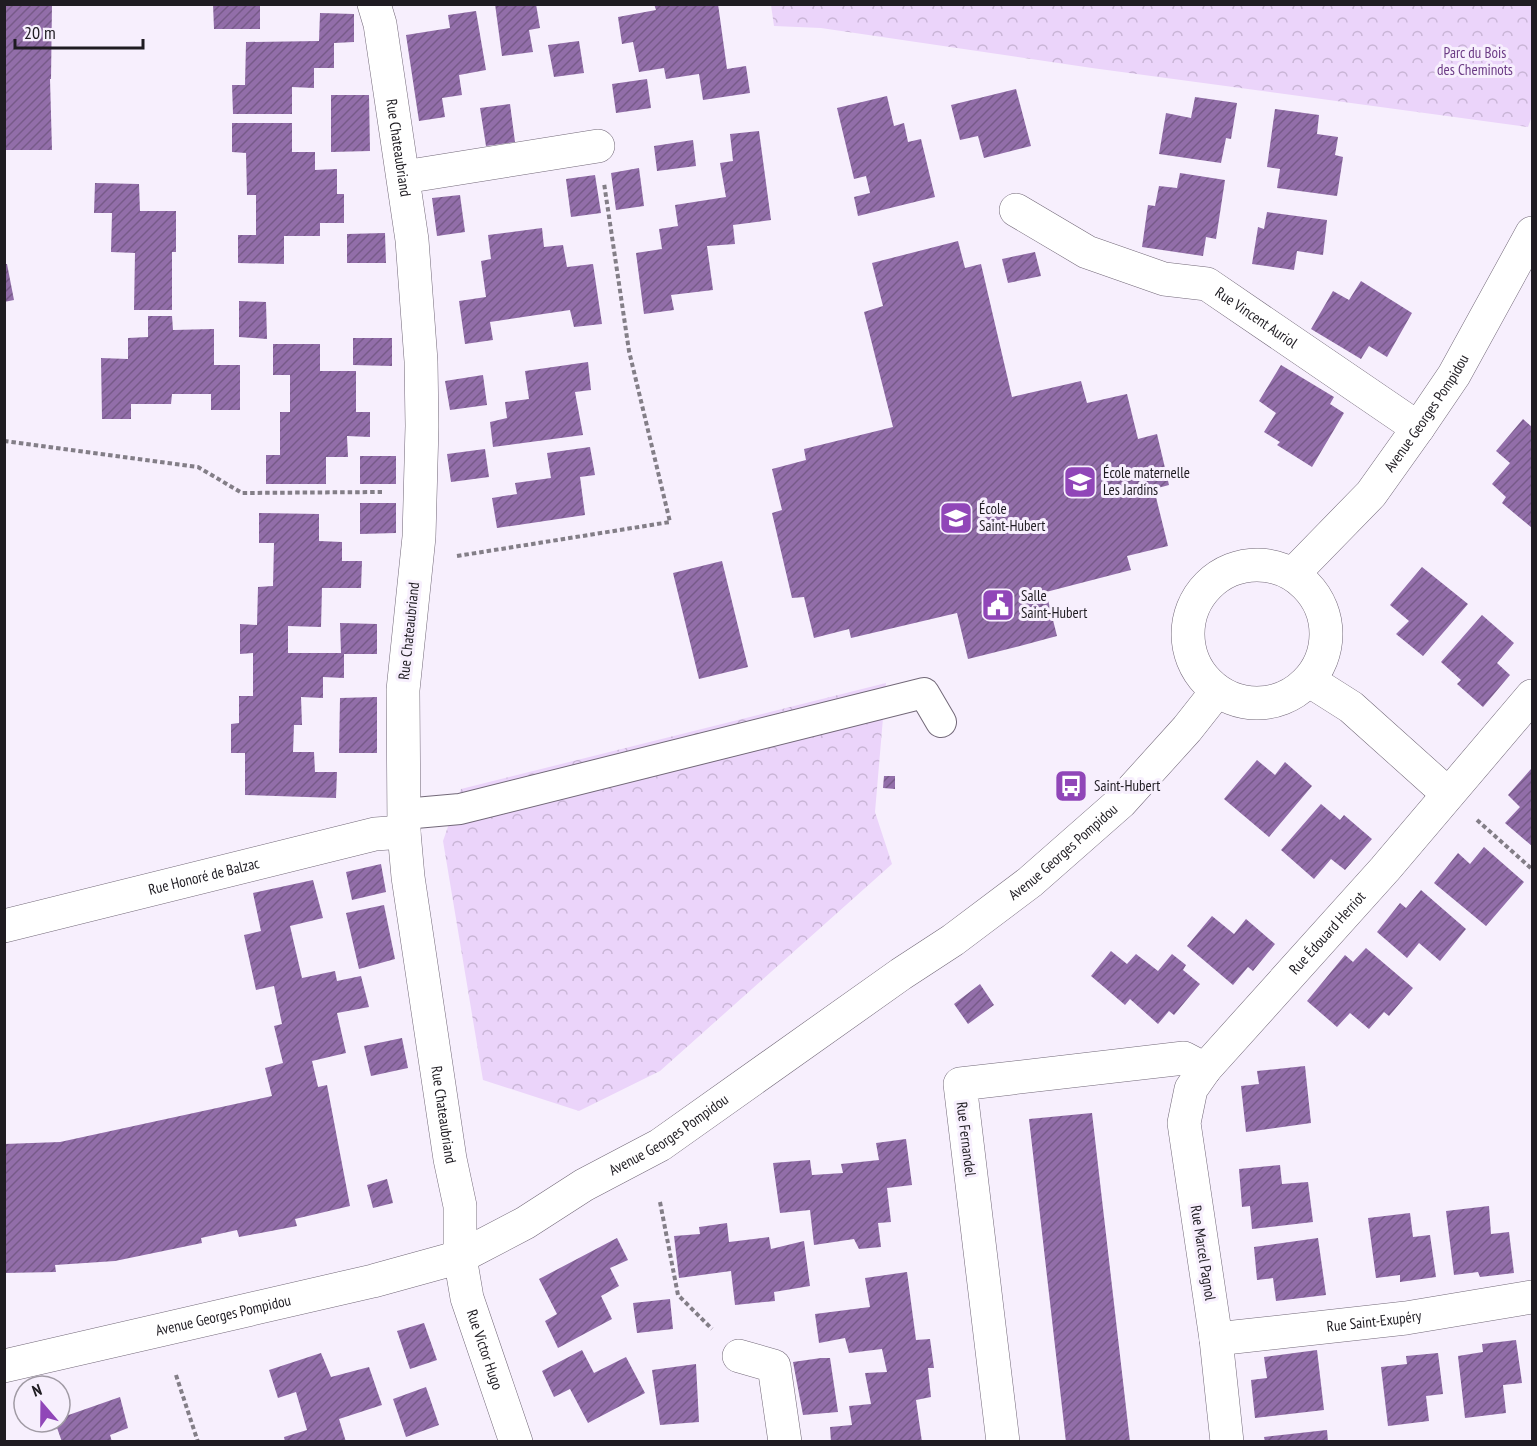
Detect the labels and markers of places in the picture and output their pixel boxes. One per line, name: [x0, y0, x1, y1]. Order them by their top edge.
place label: École maternelle Les Jardins: [1103, 463, 1190, 499]
school or university icon: École maternelle Les Jardins: [1062, 464, 1098, 500]
place label: École Saint-Hubert: [979, 499, 1045, 535]
school or university icon: École Saint-Hubert: [938, 500, 974, 536]
place label: Salle Saint-Hubert: [1021, 586, 1087, 622]
public building icon: Salle Saint-Hubert: [980, 587, 1016, 623]
bus stop icon: Saint-Hubert: [1053, 768, 1089, 804]
place label: Saint-Hubert: [1094, 776, 1160, 795]

